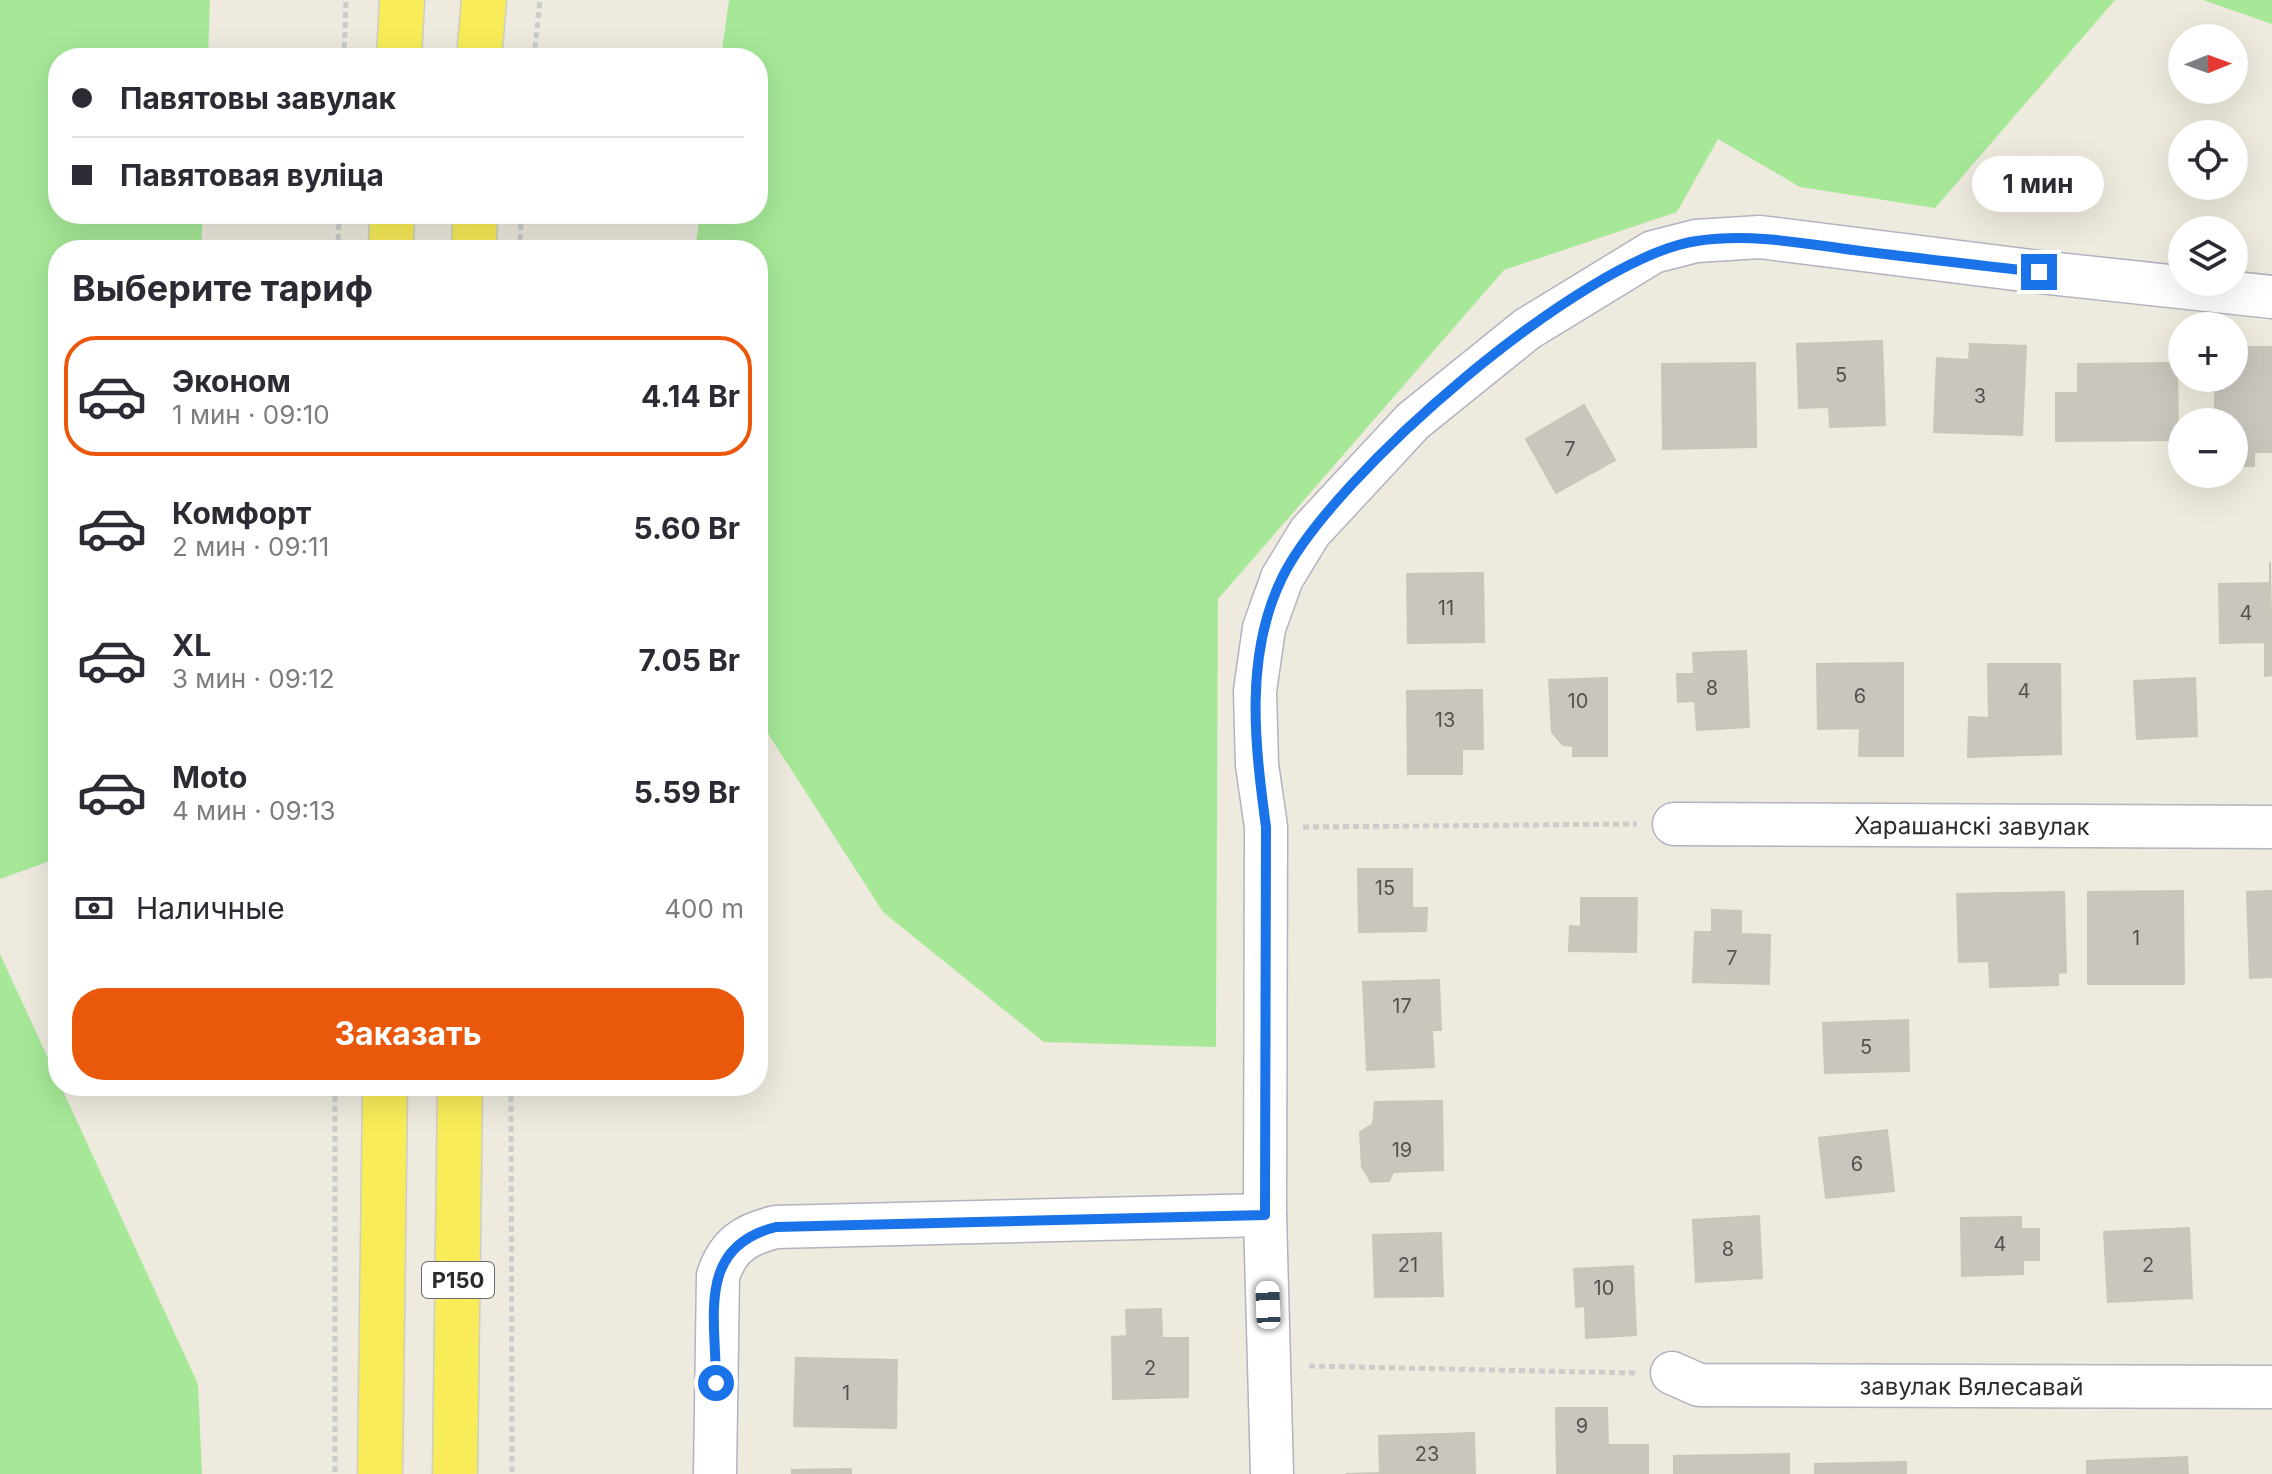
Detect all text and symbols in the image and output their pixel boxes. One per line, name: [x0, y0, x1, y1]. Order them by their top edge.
north arrow: [2168, 24, 2248, 104]
map controls: [2168, 24, 2248, 488]
text: Павятовы завулак: [120, 80, 396, 116]
button: locate: [2168, 120, 2248, 200]
callout: 1 мин: [1973, 156, 2105, 212]
text: Павятовая вуліца: [120, 157, 384, 193]
text: 1 мин: [2003, 168, 2073, 199]
button: layers: [2168, 216, 2248, 296]
route end: [2021, 254, 2057, 290]
text: Выберите тариф: [72, 266, 373, 310]
button: +: [2168, 312, 2248, 392]
icon: car: [76, 360, 148, 432]
text: Эконом: [172, 363, 291, 399]
house number: 5: [1835, 363, 1847, 387]
text: 4.14 Br: [641, 378, 740, 414]
house number: 3: [1974, 384, 1986, 408]
text: 1 мин · 09:10: [172, 399, 330, 430]
button: −: [2168, 408, 2248, 488]
house number: 7: [1564, 437, 1576, 461]
icon: car: [76, 492, 148, 564]
text: Комфорт: [172, 495, 311, 531]
text: 5.60 Br: [633, 510, 740, 546]
text: 2 мин · 09:11: [172, 531, 329, 562]
house number: 11: [1438, 596, 1454, 620]
house number: 4: [2240, 601, 2252, 625]
icon: car: [76, 624, 148, 696]
text: XL: [172, 627, 211, 663]
text: 7.05 Br: [639, 642, 740, 678]
text: 3 мин · 09:12: [172, 663, 335, 694]
house number: 8: [1706, 676, 1718, 700]
house number: 4: [2018, 679, 2030, 703]
house number: 6: [1854, 684, 1866, 708]
house number: 10: [1568, 689, 1588, 713]
house number: 13: [1435, 708, 1455, 732]
icon: car: [76, 756, 148, 828]
text: Moto: [172, 759, 247, 795]
text: 5.59 Br: [634, 774, 740, 810]
text: 4 мин · 09:13: [172, 795, 336, 826]
street label: Харашанскі завулак: [1854, 810, 2090, 841]
house number: 15: [1375, 876, 1395, 900]
icon: cash: [72, 886, 116, 930]
text: Наличные: [136, 890, 285, 926]
text: 400 m: [664, 893, 744, 924]
house number: 1: [2132, 926, 2140, 950]
house number: 7: [1726, 946, 1738, 970]
button: Заказать: [72, 988, 744, 1080]
house number: 17: [1392, 994, 1412, 1018]
house number: 5: [1860, 1035, 1872, 1059]
house number: 19: [1392, 1138, 1412, 1162]
house number: 6: [1851, 1152, 1863, 1176]
house number: 4: [1994, 1232, 2006, 1256]
house number: 8: [1722, 1237, 1734, 1261]
house number: 21: [1398, 1253, 1418, 1277]
house number: 2: [2142, 1253, 2154, 1277]
road number: Р150: [422, 1262, 494, 1298]
house number: 10: [1594, 1276, 1614, 1300]
car: [1255, 1281, 1281, 1329]
house number: 2: [1144, 1356, 1156, 1380]
route start: [698, 1365, 734, 1401]
street label: завулак Вялесавай: [1859, 1371, 2083, 1401]
house number: 1: [842, 1381, 850, 1405]
house number: 9: [1576, 1414, 1588, 1438]
house number: 23: [1415, 1442, 1439, 1466]

